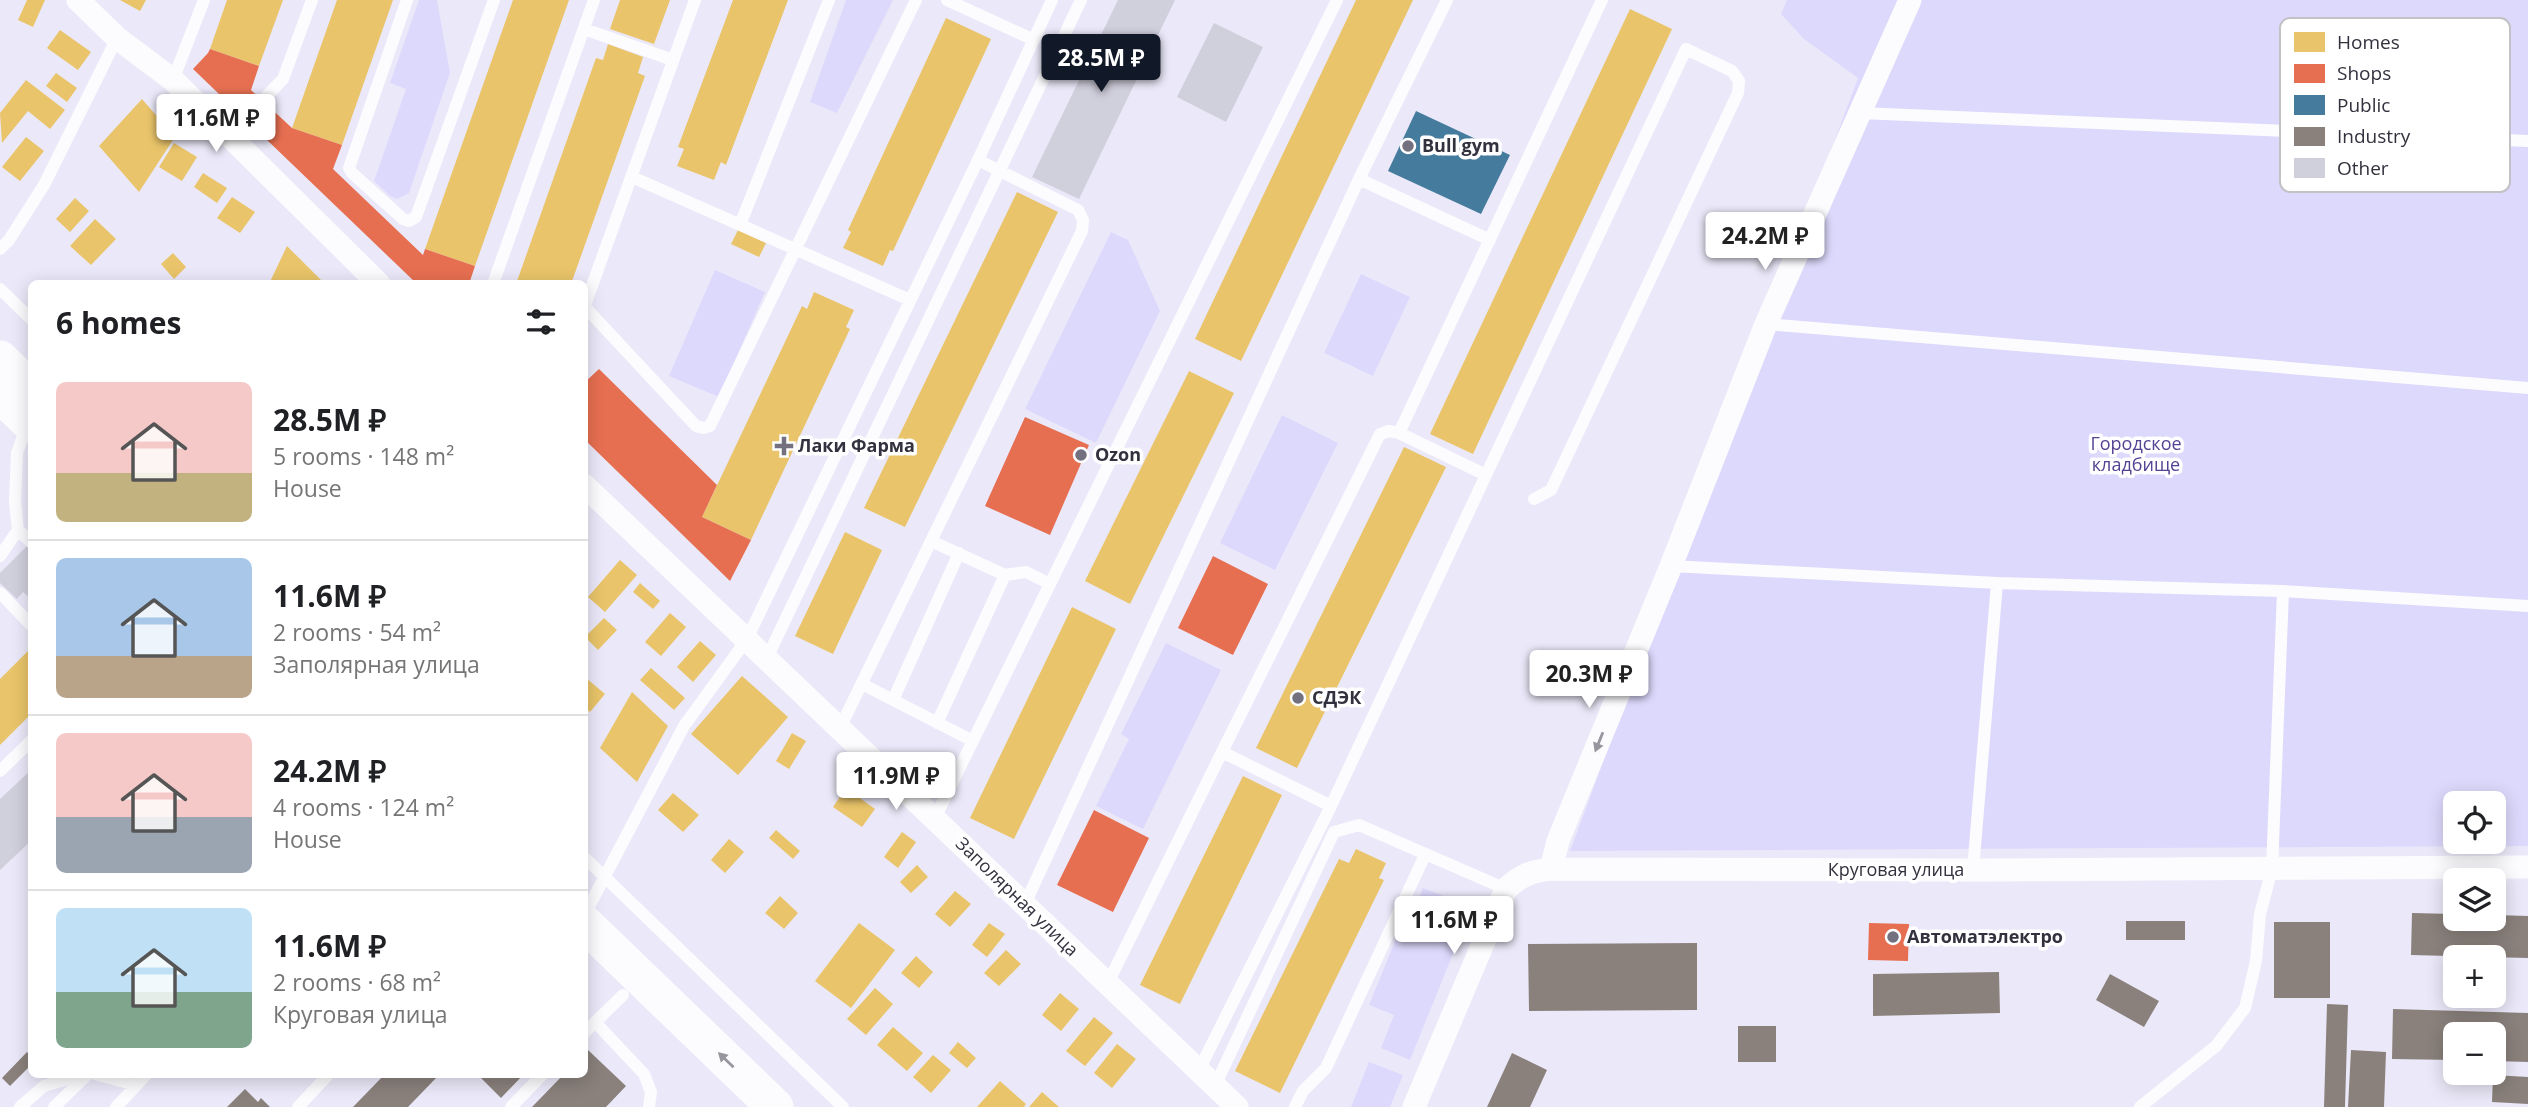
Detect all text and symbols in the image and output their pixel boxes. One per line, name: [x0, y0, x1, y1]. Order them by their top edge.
legend: [2280, 18, 2510, 192]
text: Homes: [2337, 29, 2400, 55]
pin: 28.5M ₽: [1036, 34, 1166, 94]
text: 28.5M ₽: [1057, 41, 1145, 73]
text: Shops: [2337, 60, 2391, 86]
text: Public: [2337, 92, 2390, 118]
pin: 11.6M ₽: [151, 94, 281, 154]
text: 11.6M ₽: [172, 101, 260, 133]
text: Industry: [2337, 123, 2411, 149]
place label: Bull gym: [1422, 133, 1500, 157]
marker: Bull gym: [1400, 138, 1416, 154]
text: Other: [2337, 155, 2389, 181]
pin: 24.2M ₽: [1700, 212, 1830, 272]
text: 24.2M ₽: [1721, 219, 1809, 251]
text: 6 homes: [56, 302, 181, 343]
icon: filters: [522, 303, 560, 341]
text: 28.5M ₽: [273, 399, 387, 440]
icon: home: [112, 410, 196, 494]
park label: Городское кладбище: [2090, 431, 2182, 476]
place label: Лаки Фарма: [798, 433, 915, 457]
marker: Лаки Фарма: [776, 438, 792, 454]
text: 5 rooms · 148 m²: [273, 440, 454, 472]
place label: Ozon: [1095, 442, 1141, 466]
marker: Ozon: [1073, 447, 1089, 463]
text: House: [273, 472, 342, 504]
text: 11.6M ₽: [273, 575, 387, 616]
icon: home: [112, 586, 196, 670]
text: 2 rooms · 54 m²: [273, 616, 441, 648]
text: Заполярная улица: [273, 648, 480, 680]
pin: 20.3M ₽: [1524, 650, 1654, 710]
text: 20.3M ₽: [1545, 657, 1633, 689]
place label: СДЭК: [1312, 685, 1362, 709]
marker: СДЭК: [1290, 690, 1306, 706]
one-way arrow: [1593, 732, 1604, 753]
text: 24.2M ₽: [273, 750, 387, 791]
pin: 11.9M ₽: [831, 752, 961, 812]
text: 11.9M ₽: [852, 759, 940, 791]
icon: home: [112, 761, 196, 845]
text: 4 rooms · 124 m²: [273, 791, 454, 823]
map controls: [2443, 791, 2506, 1085]
button: locate: [2443, 791, 2506, 854]
text: House: [273, 823, 342, 855]
street label: Заполярная улица: [951, 831, 1084, 961]
street label: Круговая улица: [1828, 857, 1964, 881]
button: layers: [2443, 868, 2506, 931]
pin: 11.6M ₽: [1389, 897, 1519, 956]
text: 11.6M ₽: [1410, 903, 1498, 935]
place label: Автоматэлектро: [1907, 924, 2063, 948]
text: 11.6M ₽: [273, 925, 387, 966]
marker: Автоматэлектро: [1885, 929, 1901, 945]
icon: home: [112, 936, 196, 1020]
button: +: [2443, 945, 2506, 1008]
text: 2 rooms · 68 m²: [273, 966, 441, 998]
text: Круговая улица: [273, 998, 448, 1030]
button: −: [2443, 1022, 2506, 1085]
one-way arrow: [718, 1052, 735, 1068]

